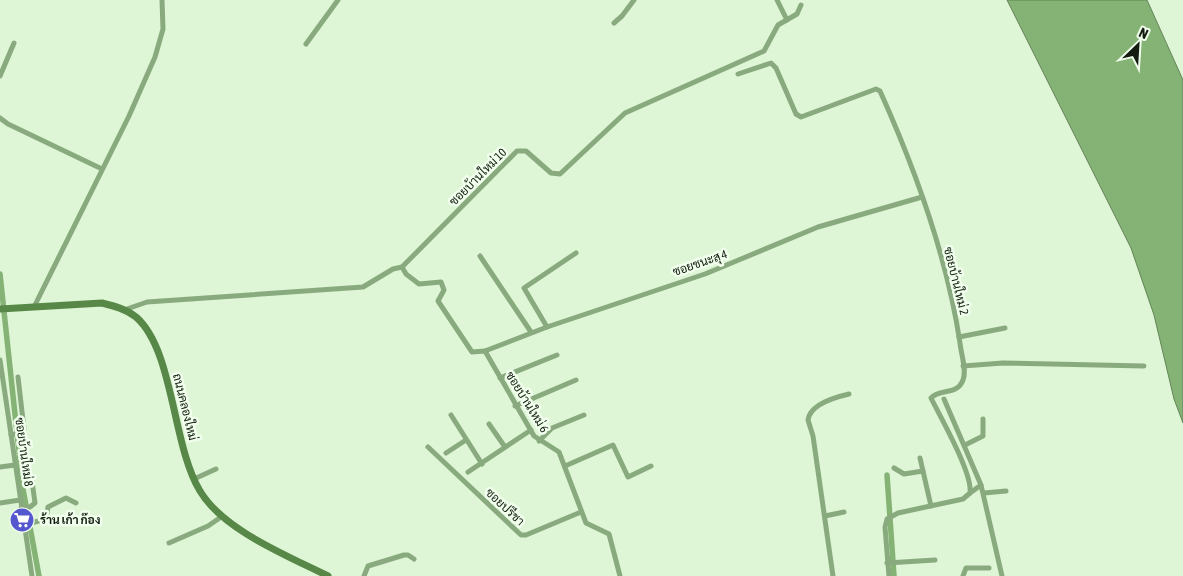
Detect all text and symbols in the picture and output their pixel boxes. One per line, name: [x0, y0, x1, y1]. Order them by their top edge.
north arrow: [1113, 20, 1163, 70]
text: N: [1136, 24, 1151, 42]
street label: ซอยบ้านใหม่ 10: [446, 145, 510, 208]
street label: ซอยบ้านใหม่ 2: [941, 245, 972, 316]
street label: ซอยชนะสุ 4: [671, 247, 730, 281]
street label: ซอยบ้านใหม่ 6: [503, 368, 552, 435]
street label: ถนนคลองใหม่: [170, 372, 201, 442]
street label: ซอยบ้านใหม่ 8: [12, 417, 37, 488]
street label: ซอยปรีชา: [483, 485, 528, 529]
supermarket icon: ร้าน เก้า ก๊อง: [9, 507, 35, 533]
place label: ร้าน เก้า ก๊อง: [40, 512, 101, 527]

